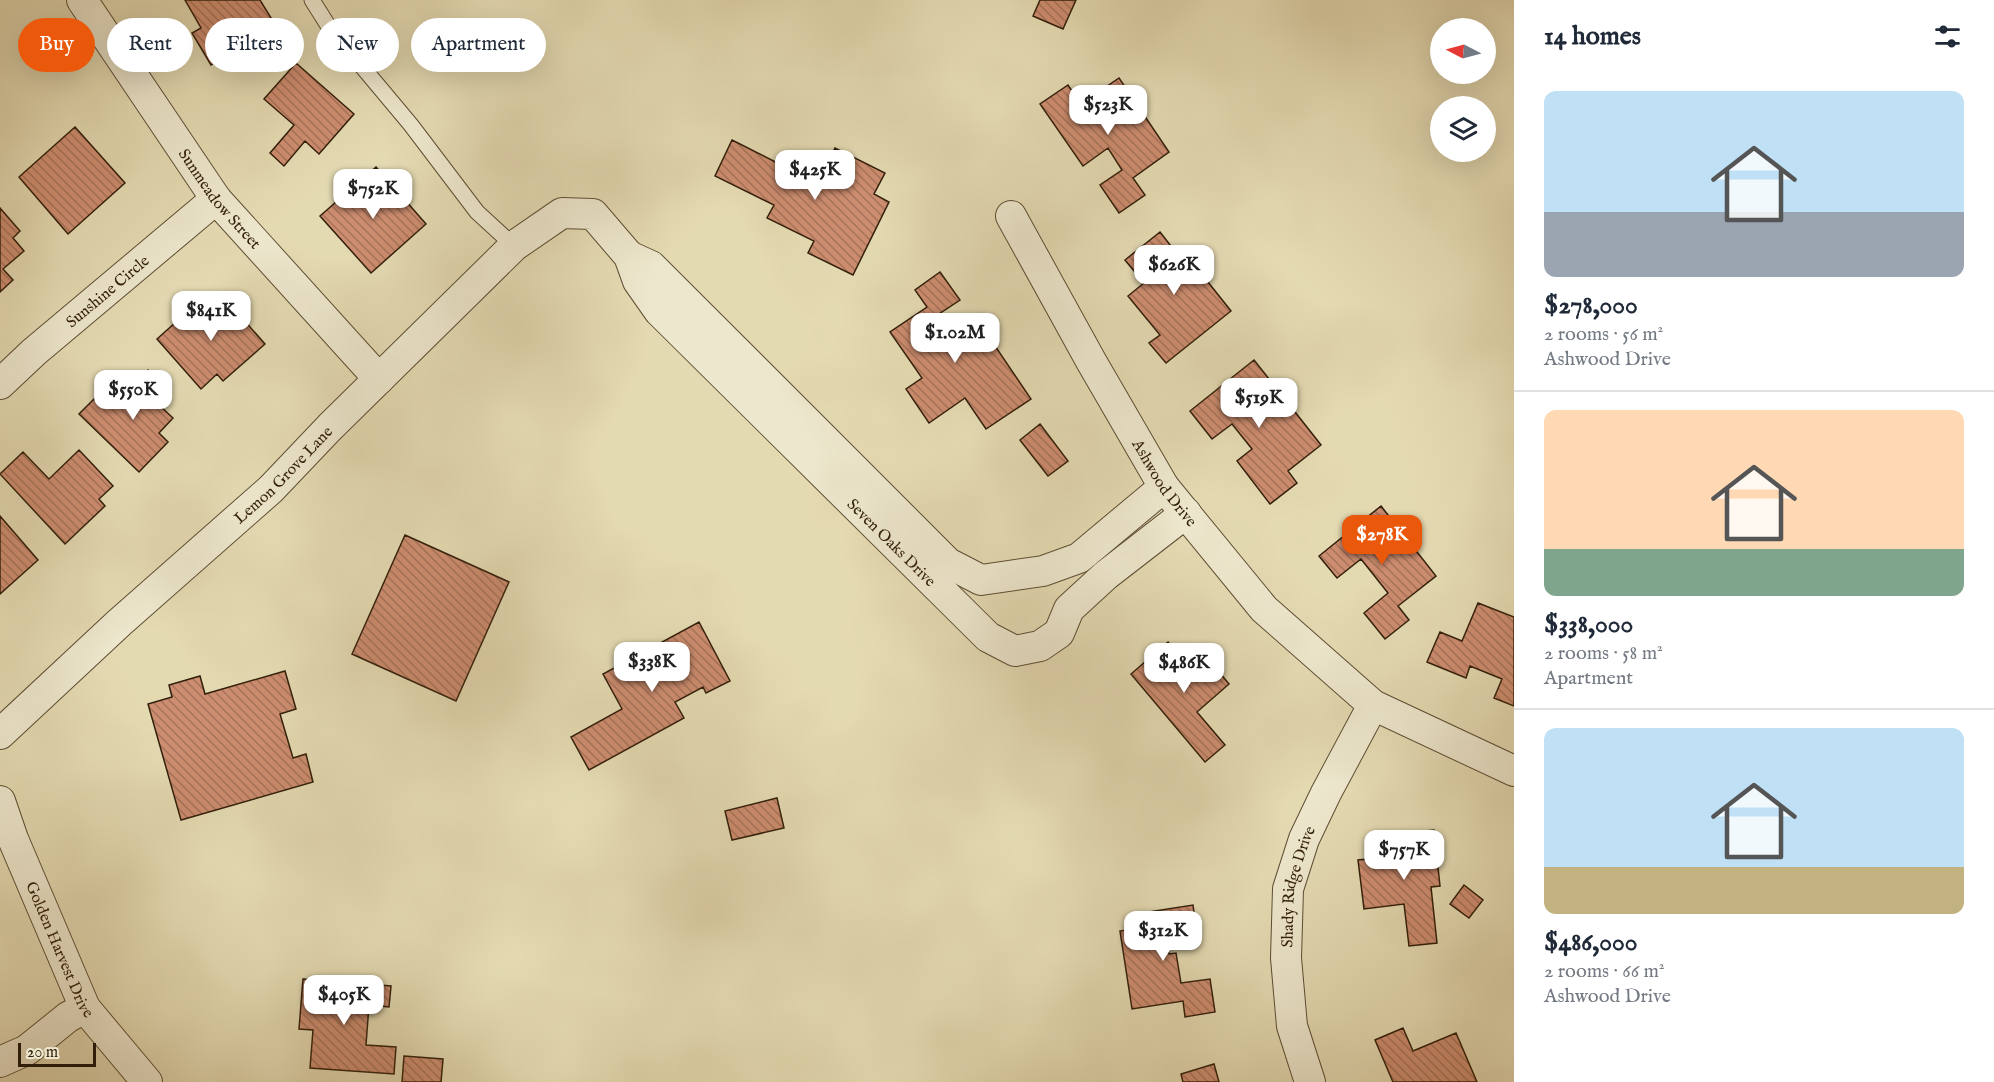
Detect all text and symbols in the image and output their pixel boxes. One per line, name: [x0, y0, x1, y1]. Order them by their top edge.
chip: Buy: [18, 18, 95, 72]
chip: Rent: [107, 18, 193, 72]
chip: Filters: [205, 18, 304, 72]
chip: New: [316, 18, 399, 72]
chip: Apartment: [411, 18, 546, 72]
north arrow: [1430, 18, 1496, 84]
map controls: [1430, 18, 1496, 162]
text: 14 homes: [1544, 20, 1641, 53]
icon: filters: [1931, 20, 1964, 53]
pin: $523K: [1066, 85, 1150, 136]
text: $523K: [1083, 92, 1133, 117]
button: layers: [1430, 96, 1496, 162]
icon: home: [1700, 130, 1808, 238]
street label: Sunmeadow Street: [173, 146, 265, 254]
pin: $425K: [773, 150, 857, 201]
text: $425K: [789, 157, 841, 182]
pin: $752K: [331, 169, 415, 220]
text: $752K: [347, 176, 399, 201]
pin: $626K: [1132, 245, 1216, 296]
street label: Sunshine Circle: [62, 251, 154, 333]
text: $626K: [1148, 252, 1200, 277]
text: $278,000: [1544, 289, 1638, 322]
pin: $841K: [169, 291, 253, 342]
text: $841K: [186, 298, 236, 323]
pin: $1.02M: [906, 313, 1004, 364]
text: $1.02M: [925, 320, 985, 345]
text: 2 rooms · 56 m²: [1544, 322, 1663, 347]
text: Ashwood Drive: [1544, 347, 1671, 372]
pin: $550K: [91, 370, 175, 421]
text: $550K: [108, 377, 158, 402]
pin: $519K: [1217, 378, 1301, 429]
text: $519K: [1235, 385, 1283, 410]
street label: Lemon Grove Lane: [231, 423, 338, 529]
street label: Ashwood Drive: [1126, 435, 1200, 531]
icon: home: [1700, 449, 1808, 557]
street label: Seven Oaks Drive: [842, 495, 939, 592]
pin: $278K: [1340, 515, 1424, 566]
text: $278K: [1356, 522, 1408, 547]
text: $338,000: [1544, 608, 1633, 641]
text: 2 rooms · 58 m²: [1544, 641, 1663, 666]
pin: $338K: [610, 642, 694, 693]
pin: $486K: [1142, 643, 1226, 694]
text: $338K: [628, 649, 676, 674]
text: $486K: [1158, 650, 1210, 675]
text: Apartment: [1544, 666, 1633, 691]
icon: home: [1700, 767, 1808, 875]
street label: Shady Ridge Drive: [1278, 823, 1321, 948]
pin: $757K: [1362, 830, 1446, 881]
text: $757K: [1378, 837, 1430, 862]
street label: Golden Harvest Drive: [20, 879, 97, 1023]
pin: $312K: [1121, 911, 1205, 962]
text: $312K: [1138, 918, 1188, 943]
text: $486,000: [1544, 926, 1638, 959]
text: 2 rooms · 66 m²: [1544, 959, 1665, 984]
pin: $405K: [302, 975, 386, 1026]
text: $405K: [318, 982, 370, 1007]
text: Ashwood Drive: [1544, 984, 1671, 1009]
scale bar: [18, 1040, 96, 1068]
text: 20 m: [27, 1043, 58, 1063]

